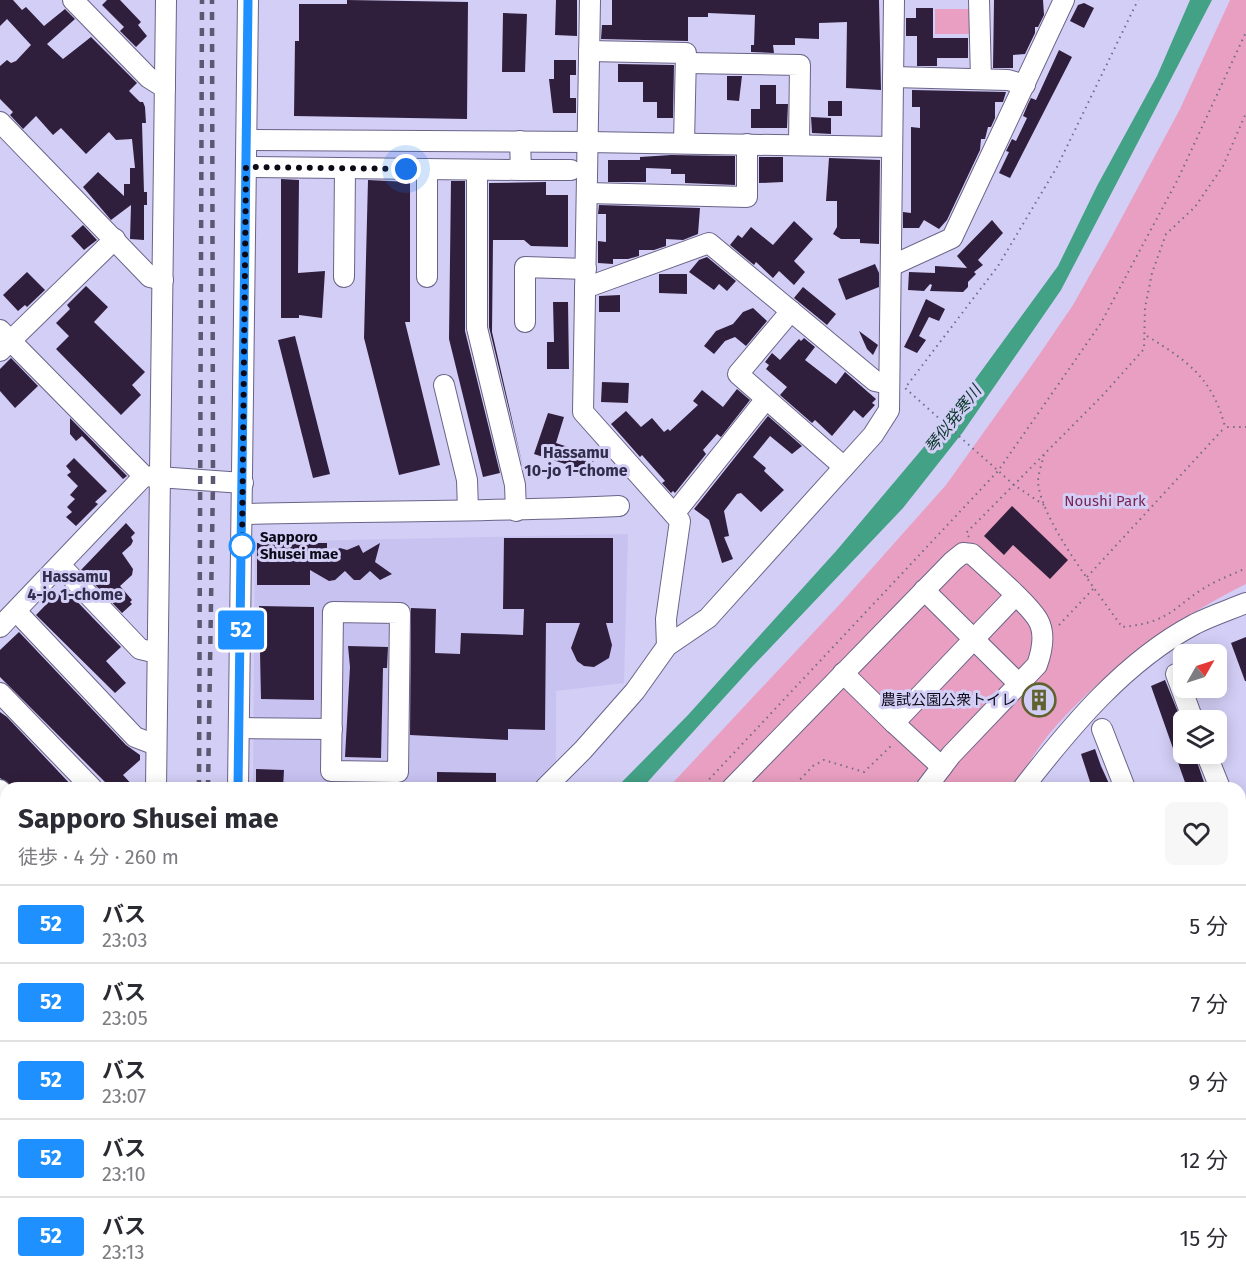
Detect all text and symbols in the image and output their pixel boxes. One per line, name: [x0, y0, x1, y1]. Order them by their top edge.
your location: [391, 154, 421, 184]
water label: 琴似発寒川: [921, 380, 986, 456]
district label: Hassamu 10-jo 1-chome: [524, 443, 628, 480]
park label: Noushi Park: [1064, 492, 1146, 510]
place label: Sapporo Shusei mae: [260, 528, 338, 563]
marker: Sapporo Shusei mae: [229, 533, 255, 559]
district label: Hassamu 4-jo 1-chome: [27, 567, 123, 604]
line badge: 52: [214, 610, 268, 650]
text: 52: [230, 617, 252, 643]
north arrow: [1173, 644, 1227, 698]
map controls: [1173, 644, 1227, 764]
building icon: 農試公園公衆トイレ: [1021, 682, 1057, 718]
place label: 農試公園公衆トイレ: [881, 691, 1016, 709]
button: layers: [1173, 710, 1227, 764]
text: Sapporo Shusei mae: [18, 802, 279, 835]
button: heart: [1165, 802, 1228, 865]
text: 徒歩 · 4 分 · 260 m: [18, 845, 179, 869]
text: バス: [102, 901, 146, 928]
text: 52: [40, 911, 62, 937]
text: 5 分: [1189, 913, 1228, 940]
text: 23:03: [102, 928, 148, 952]
text: バス: [102, 979, 146, 1006]
text: 52: [40, 989, 62, 1015]
text: 7 分: [1190, 991, 1228, 1018]
text: 23:05: [102, 1006, 148, 1030]
text: バス: [102, 1057, 146, 1084]
text: 52: [40, 1067, 62, 1093]
text: 9 分: [1189, 1069, 1228, 1096]
text: 23:07: [102, 1084, 146, 1108]
text: バス: [102, 1135, 146, 1162]
text: 52: [40, 1145, 62, 1171]
text: 12 分: [1180, 1147, 1228, 1174]
text: 23:10: [102, 1162, 146, 1186]
text: バス: [102, 1213, 146, 1240]
text: 52: [40, 1223, 62, 1249]
text: 15 分: [1180, 1225, 1228, 1252]
text: 23:13: [102, 1240, 144, 1264]

